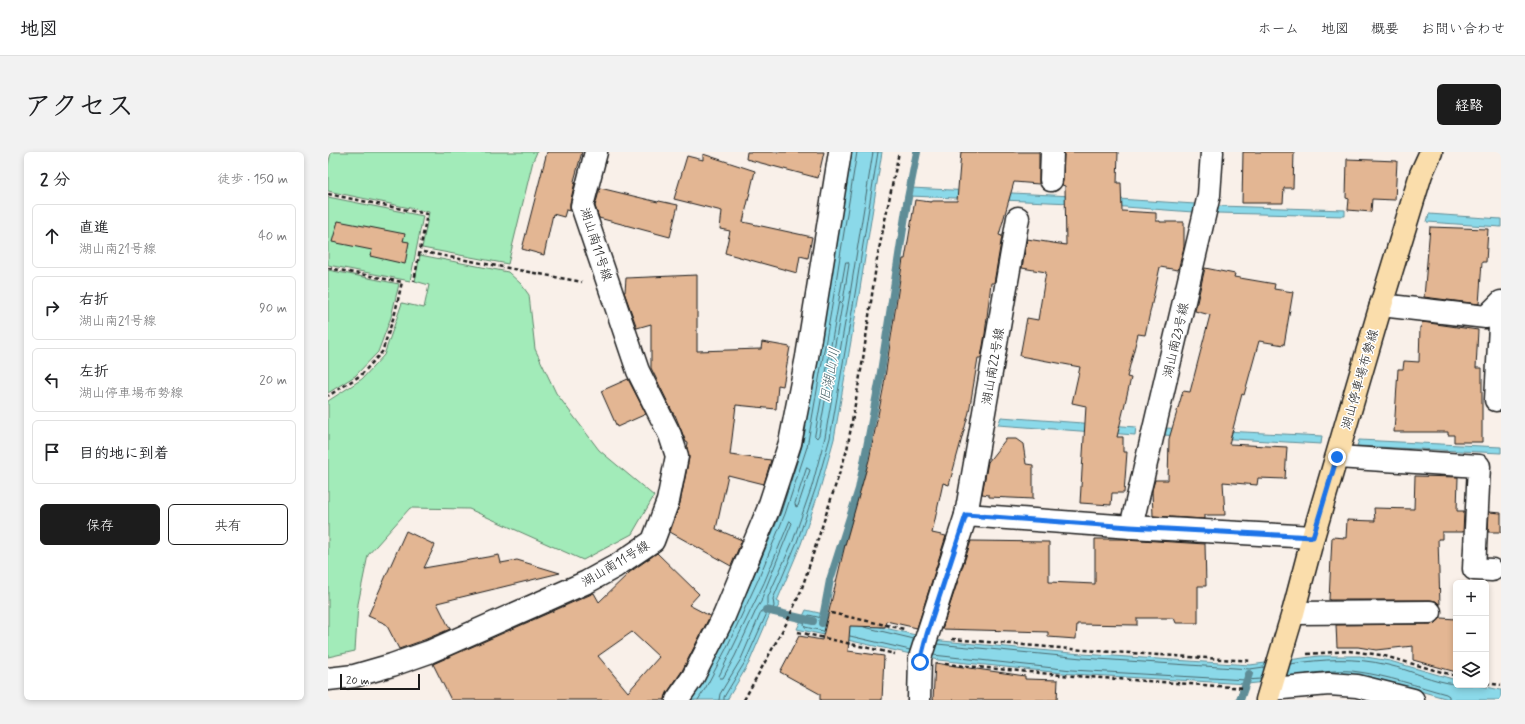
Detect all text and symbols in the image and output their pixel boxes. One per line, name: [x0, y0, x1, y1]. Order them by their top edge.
text: 地図: [20, 17, 58, 42]
text: ホーム: [1258, 20, 1299, 38]
text: 地図: [1321, 20, 1349, 38]
text: 概要: [1371, 20, 1399, 38]
text: お問い合わせ: [1421, 20, 1505, 38]
button: 経路: [1437, 84, 1501, 125]
text: アクセス: [24, 89, 134, 126]
text: 2 分: [40, 169, 70, 191]
text: 徒歩 · 150 m: [218, 171, 288, 188]
street label: 湖山南11号線: [576, 206, 616, 284]
text: 直進: [79, 218, 109, 238]
icon: ahead: [41, 225, 63, 247]
text: 40 m: [258, 228, 287, 245]
text: 湖山南21号線: [79, 241, 156, 258]
text: 右折: [79, 290, 109, 310]
icon: right: [41, 297, 63, 319]
text: 90 m: [259, 300, 287, 317]
street label: 湖山南23号線: [1160, 300, 1194, 380]
text: 湖山南21号線: [79, 313, 156, 330]
street label: 湖山南22号線: [978, 325, 1009, 406]
street label: 湖山停車場布勢線: [1338, 326, 1383, 432]
water label: 旧湖山川: [816, 346, 844, 404]
text: 左折: [79, 362, 109, 382]
icon: left: [41, 369, 63, 391]
text: 20 m: [259, 372, 287, 389]
text: 湖山停車場布勢線: [79, 385, 183, 402]
icon: arrive: [41, 441, 63, 463]
text: 目的地に到着: [79, 444, 169, 464]
route end: [1328, 448, 1346, 466]
button: 保存: [40, 504, 160, 545]
button: 共有: [168, 504, 288, 545]
street label: 湖山南11号線: [579, 537, 654, 591]
map controls: [1453, 580, 1489, 688]
button: +: [1453, 580, 1489, 616]
button: −: [1453, 616, 1489, 652]
button: layers: [1453, 652, 1489, 688]
route start: [911, 653, 929, 671]
scale bar: [340, 672, 420, 691]
text: 20 m: [346, 674, 369, 688]

